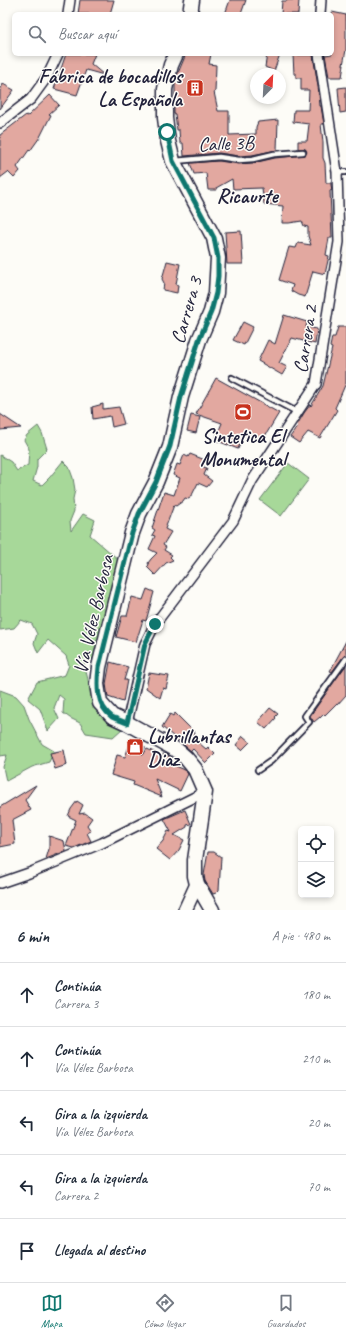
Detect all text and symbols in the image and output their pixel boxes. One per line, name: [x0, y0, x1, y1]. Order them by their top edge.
search box: [12, 12, 334, 56]
icon: search: [26, 23, 48, 45]
text: Buscar aquí: [58, 25, 117, 44]
place label: Fábrica de bocadillos La Española: [38, 64, 184, 112]
north arrow: [250, 68, 286, 104]
building icon: Fábrica de bocadillos La Española: [185, 78, 205, 98]
route start: [158, 123, 176, 141]
street label: Calle 3B: [198, 130, 256, 157]
district label: Ricaurte: [216, 183, 280, 209]
street label: Carrera 3: [165, 272, 208, 346]
street label: Carrera 2: [288, 301, 323, 375]
sports icon: Sintetica El Monumental: [233, 402, 253, 422]
place label: Sintetica El Monumental: [200, 424, 289, 472]
street label: Vía Vélez Barbosa: [68, 551, 120, 676]
route end: [146, 615, 164, 633]
place label: Lubrillantas Diaz: [148, 724, 232, 772]
shop icon: Lubrillantas Diaz: [125, 737, 145, 757]
map controls: [298, 826, 334, 898]
button: locate: [298, 826, 334, 862]
button: layers: [298, 862, 334, 898]
text: 6 min: [16, 926, 49, 947]
text: A pie · 480 m: [272, 928, 330, 944]
text: Continúa: [54, 977, 101, 996]
icon: ahead: [16, 984, 38, 1006]
text: 180 m: [302, 987, 330, 1003]
text: Carrera 3: [54, 996, 98, 1012]
text: Continúa: [54, 1041, 101, 1060]
icon: ahead: [16, 1048, 38, 1070]
text: 210 m: [302, 1051, 330, 1067]
text: Vía Vélez Barbosa: [54, 1060, 133, 1076]
text: Gira a la izquierda: [54, 1105, 147, 1124]
icon: left: [16, 1112, 38, 1134]
text: 20 m: [308, 1115, 330, 1131]
text: Vía Vélez Barbosa: [54, 1124, 133, 1140]
text: Gira a la izquierda: [54, 1169, 147, 1188]
icon: left: [16, 1176, 38, 1198]
text: 70 m: [308, 1179, 330, 1195]
text: Carrera 2: [54, 1188, 98, 1204]
icon: arrive: [16, 1240, 38, 1262]
text: Llegada al destino: [54, 1241, 145, 1260]
tab: Mapa: [41, 1292, 63, 1330]
tab: Cómo llegar: [144, 1292, 186, 1330]
tab: Guardados: [267, 1292, 305, 1330]

